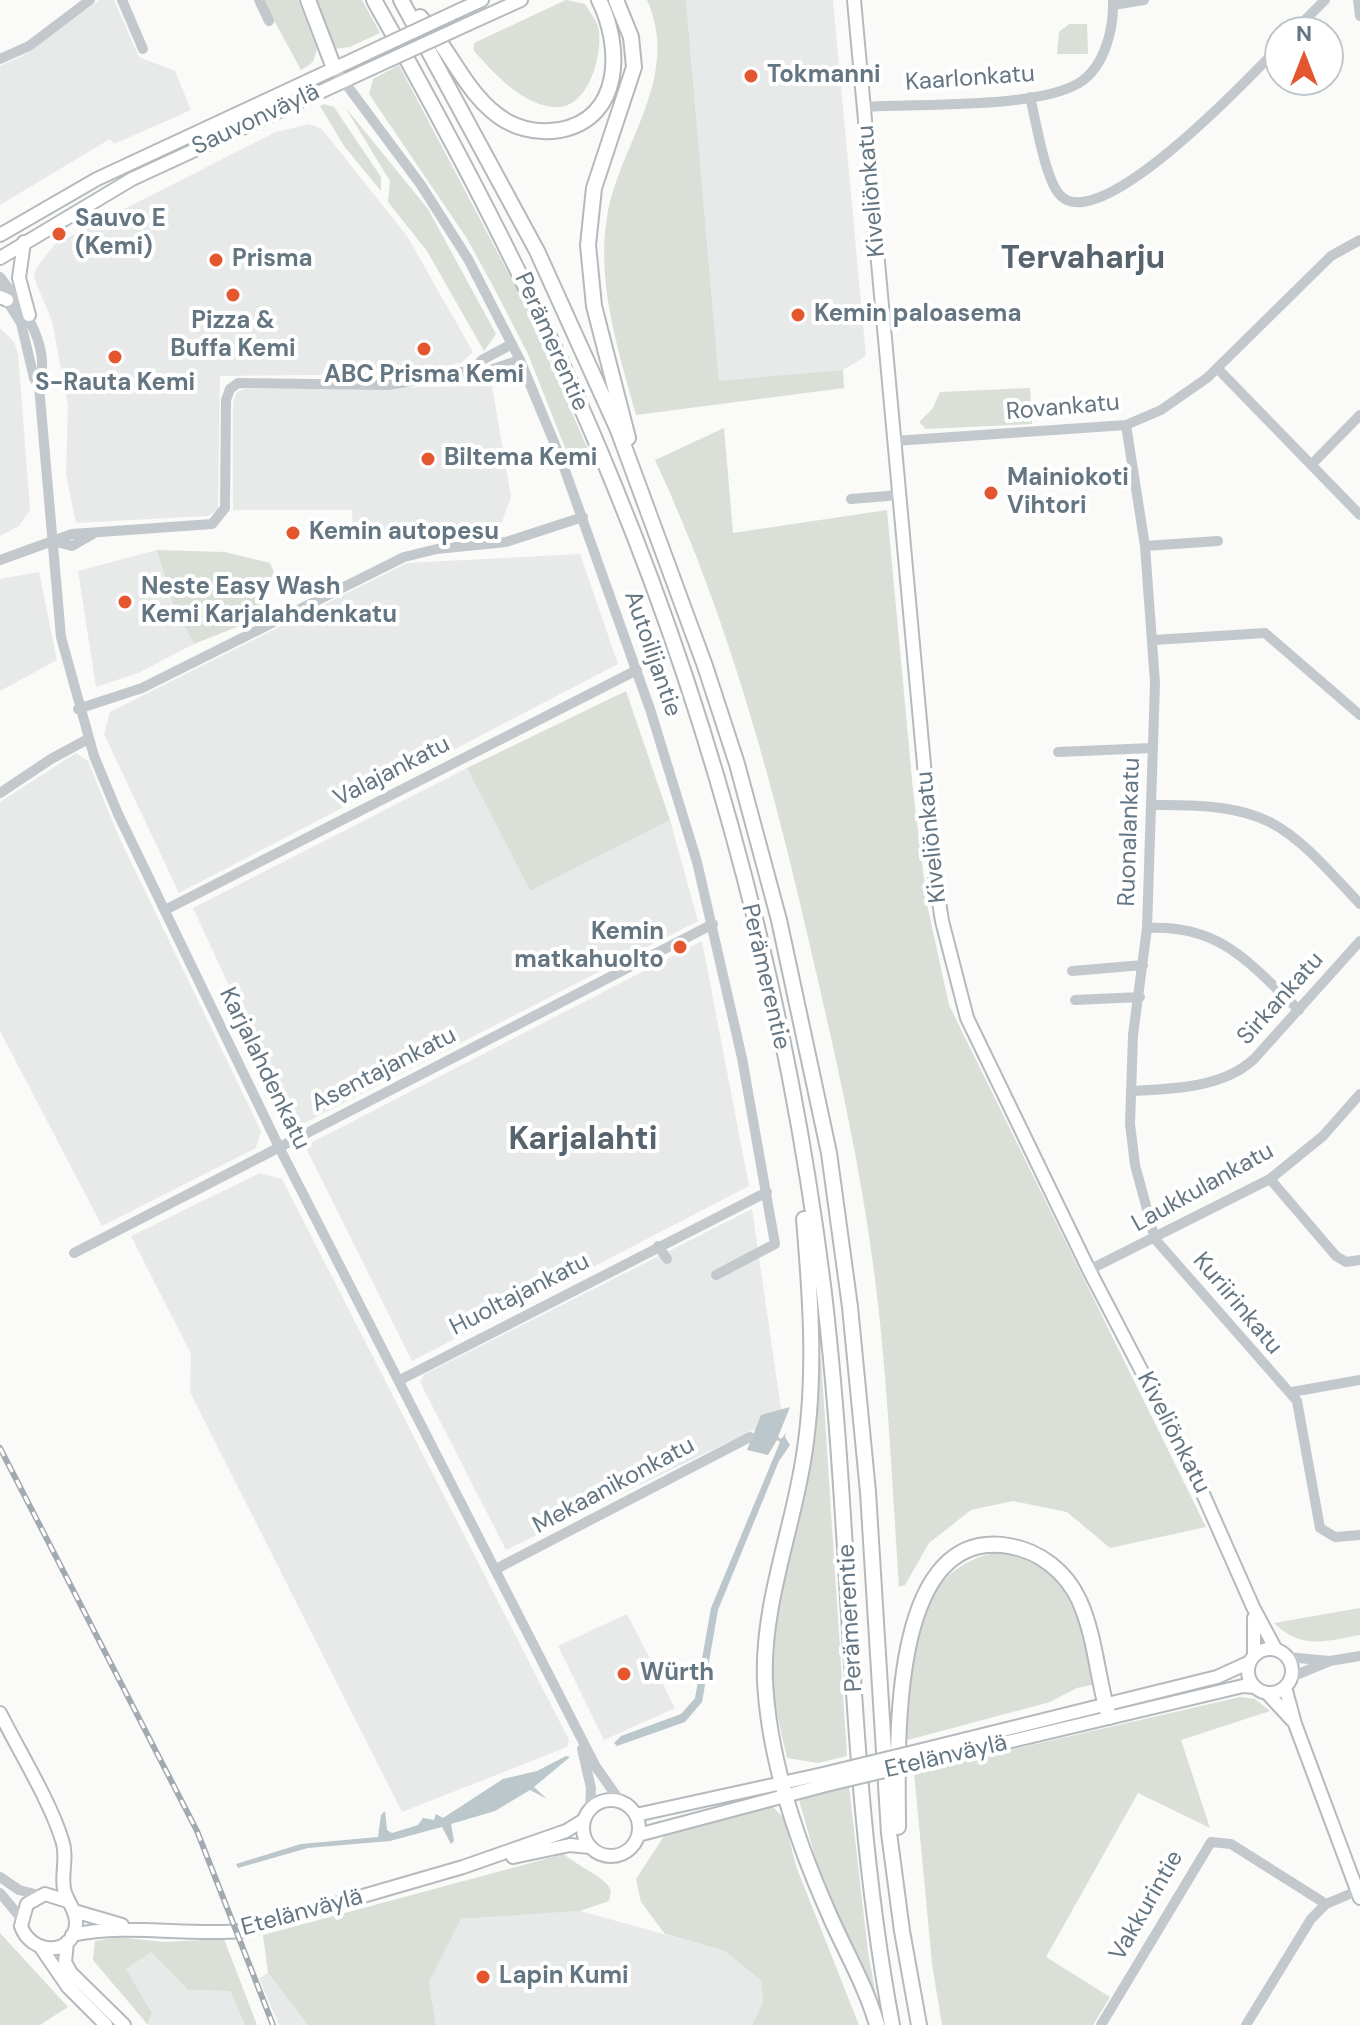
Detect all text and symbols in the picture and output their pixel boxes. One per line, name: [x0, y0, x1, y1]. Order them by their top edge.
north arrow: [1264, 16, 1344, 96]
text: N: [1296, 19, 1312, 48]
street label: Kaarlonkatu: [904, 60, 1036, 98]
place label: Tokmanni: [767, 62, 881, 90]
marker: Tokmanni: [742, 67, 760, 85]
street label: Sauvonväylä: [188, 78, 324, 162]
street label: Kiveliönkatu: [852, 124, 892, 258]
place label: Sauvo E (Kemi): [75, 206, 166, 262]
marker: Sauvo E (Kemi): [50, 225, 68, 243]
district label: Tervaharju: [1001, 241, 1165, 279]
place label: Prisma: [232, 246, 313, 274]
marker: Prisma: [207, 251, 225, 269]
street label: Perämerentie: [508, 268, 594, 416]
marker: Pizza & Buffa Kemi: [224, 286, 242, 304]
place label: Kemin paloasema: [814, 301, 1021, 329]
marker: Kemin paloasema: [789, 306, 807, 324]
place label: Pizza & Buffa Kemi: [170, 308, 296, 364]
marker: ABC Prisma Kemi: [415, 340, 433, 358]
marker: S-Rauta Kemi: [106, 348, 124, 366]
place label: ABC Prisma Kemi: [324, 362, 524, 390]
place label: S-Rauta Kemi: [35, 370, 195, 398]
street label: Rovankatu: [1005, 389, 1121, 427]
place label: Biltema Kemi: [444, 445, 597, 473]
marker: Biltema Kemi: [419, 450, 437, 468]
place label: Mainiokoti Vihtori: [1007, 465, 1129, 521]
marker: Mainiokoti Vihtori: [982, 484, 1000, 502]
place label: Kemin autopesu: [309, 519, 499, 547]
marker: Kemin autopesu: [284, 524, 302, 542]
place label: Neste Easy Wash Kemi Karjalahdenkatu: [141, 574, 397, 630]
street label: Autoilijantie: [617, 587, 687, 721]
marker: Neste Easy Wash Kemi Karjalahdenkatu: [116, 593, 134, 611]
street label: Valajankatu: [329, 730, 455, 814]
street label: Ruonalankatu: [1113, 757, 1147, 907]
street label: Kiveliönkatu: [911, 770, 953, 904]
street label: Perämerentie: [734, 901, 796, 1053]
place label: Kemin matkahuolto: [514, 919, 664, 975]
marker: Kemin matkahuolto: [671, 938, 689, 956]
street label: Sirkankatu: [1232, 947, 1330, 1051]
street label: Karjalahdenkatu: [212, 983, 316, 1155]
street label: Asentajankatu: [307, 1021, 461, 1119]
district label: Karjalahti: [509, 1122, 657, 1160]
street label: Laukkulankatu: [1127, 1137, 1279, 1239]
street label: Kuriirinkatu: [1186, 1247, 1288, 1361]
street label: Huoltajankatu: [445, 1248, 595, 1342]
street label: Kiveliönkatu: [1130, 1367, 1216, 1499]
street label: Mekaanikonkatu: [528, 1431, 700, 1541]
street label: Perämerentie: [833, 1543, 869, 1693]
place label: Würth: [640, 1660, 714, 1688]
marker: Würth: [615, 1665, 633, 1683]
street label: Etelänväylä: [882, 1729, 1010, 1785]
street label: Vakkurintie: [1104, 1846, 1190, 1966]
street label: Etelänväylä: [238, 1883, 366, 1943]
place label: Lapin Kumi: [499, 1963, 629, 1991]
marker: Lapin Kumi: [474, 1968, 492, 1986]

